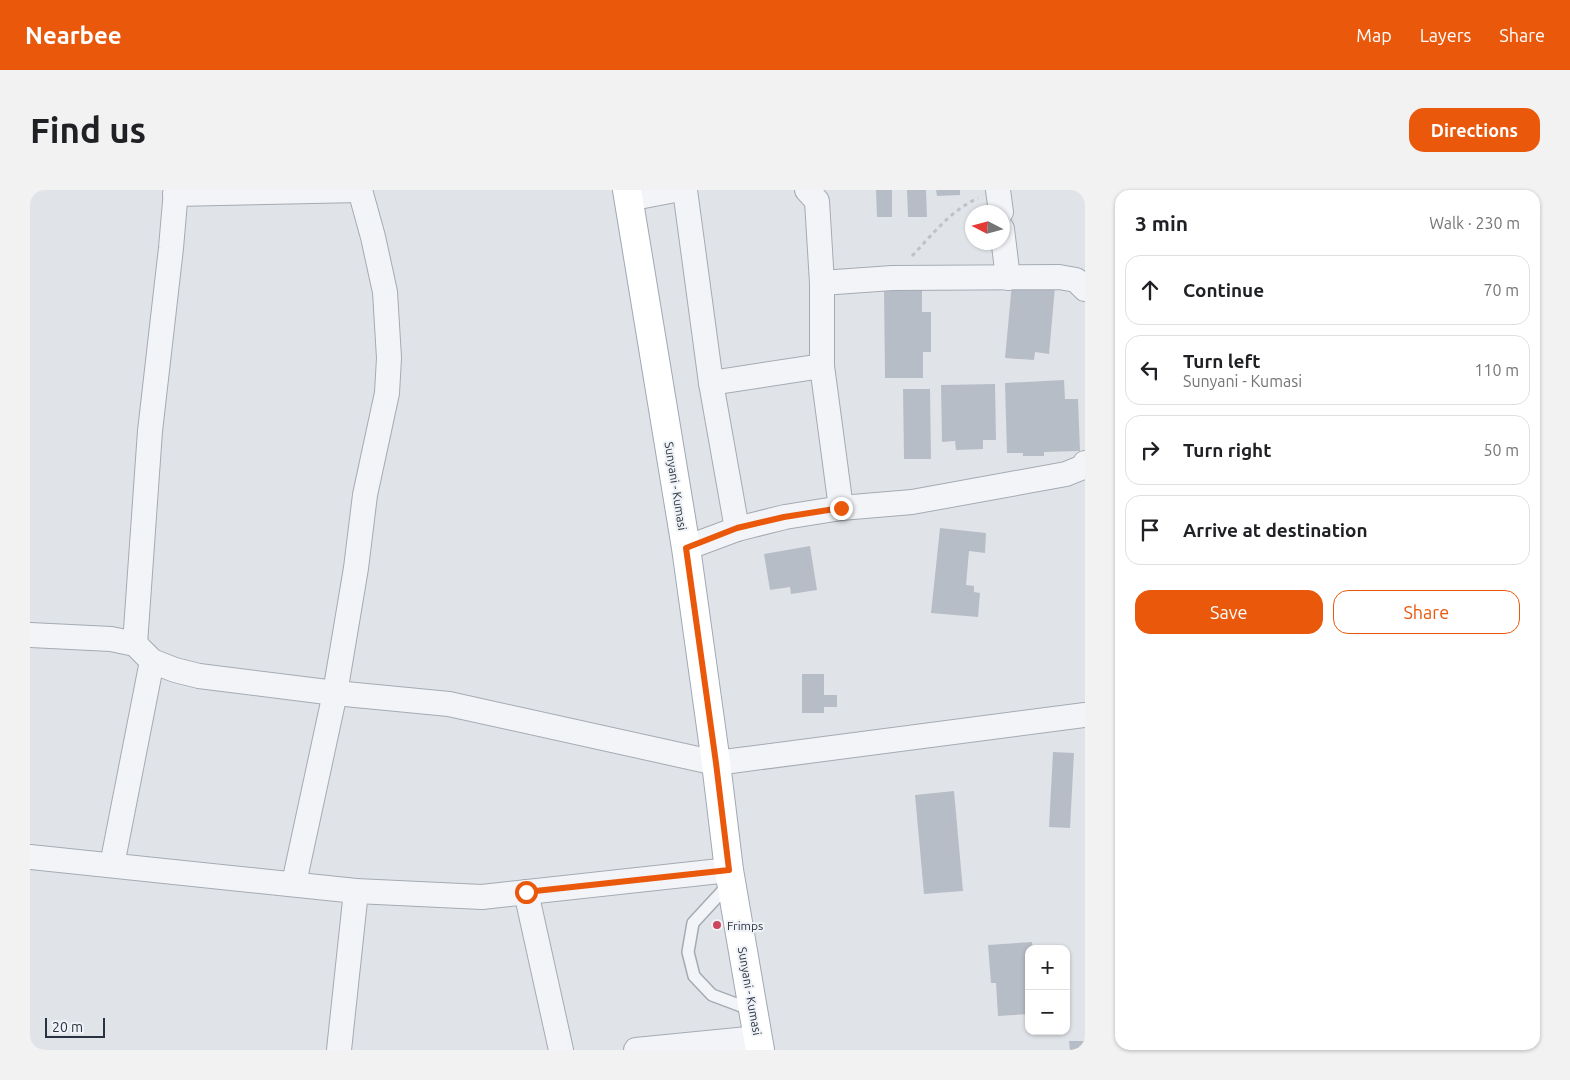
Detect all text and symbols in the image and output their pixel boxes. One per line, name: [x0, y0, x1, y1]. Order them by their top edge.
text: Nearbee: [25, 22, 122, 49]
text: Map: [1356, 25, 1392, 45]
text: Layers: [1420, 25, 1471, 45]
text: Share: [1499, 25, 1545, 45]
button: Directions: [1409, 108, 1540, 152]
text: Find us: [30, 110, 146, 150]
north arrow: [965, 205, 1010, 250]
text: 3 min: [1135, 211, 1188, 235]
text: Walk · 230 m: [1429, 214, 1520, 232]
icon: ahead: [1136, 276, 1164, 304]
text: Continue: [1183, 279, 1264, 301]
text: 70 m: [1483, 281, 1519, 299]
text: Turn left: [1183, 350, 1261, 372]
icon: left: [1136, 356, 1164, 384]
text: 110 m: [1474, 361, 1519, 379]
text: Sunyani - Kumasi: [1183, 372, 1302, 390]
icon: right: [1136, 436, 1164, 464]
text: Turn right: [1183, 439, 1271, 461]
street label: Sunyani - Kumasi: [663, 441, 689, 531]
text: 50 m: [1483, 441, 1519, 459]
route end: [830, 497, 853, 520]
icon: arrive: [1136, 516, 1164, 544]
text: Arrive at destination: [1183, 519, 1368, 541]
button: Save: [1135, 590, 1323, 634]
button: Share: [1333, 590, 1520, 634]
route start: [515, 881, 538, 904]
marker: Frimps: [711, 919, 723, 931]
place label: Frimps: [727, 919, 763, 932]
map controls: [1025, 945, 1070, 1035]
button: +: [1025, 945, 1070, 990]
street label: Sunyani - Kumasi: [736, 946, 764, 1036]
button: −: [1025, 990, 1070, 1035]
scale bar: [45, 1015, 105, 1038]
text: 20 m: [52, 1019, 83, 1035]

